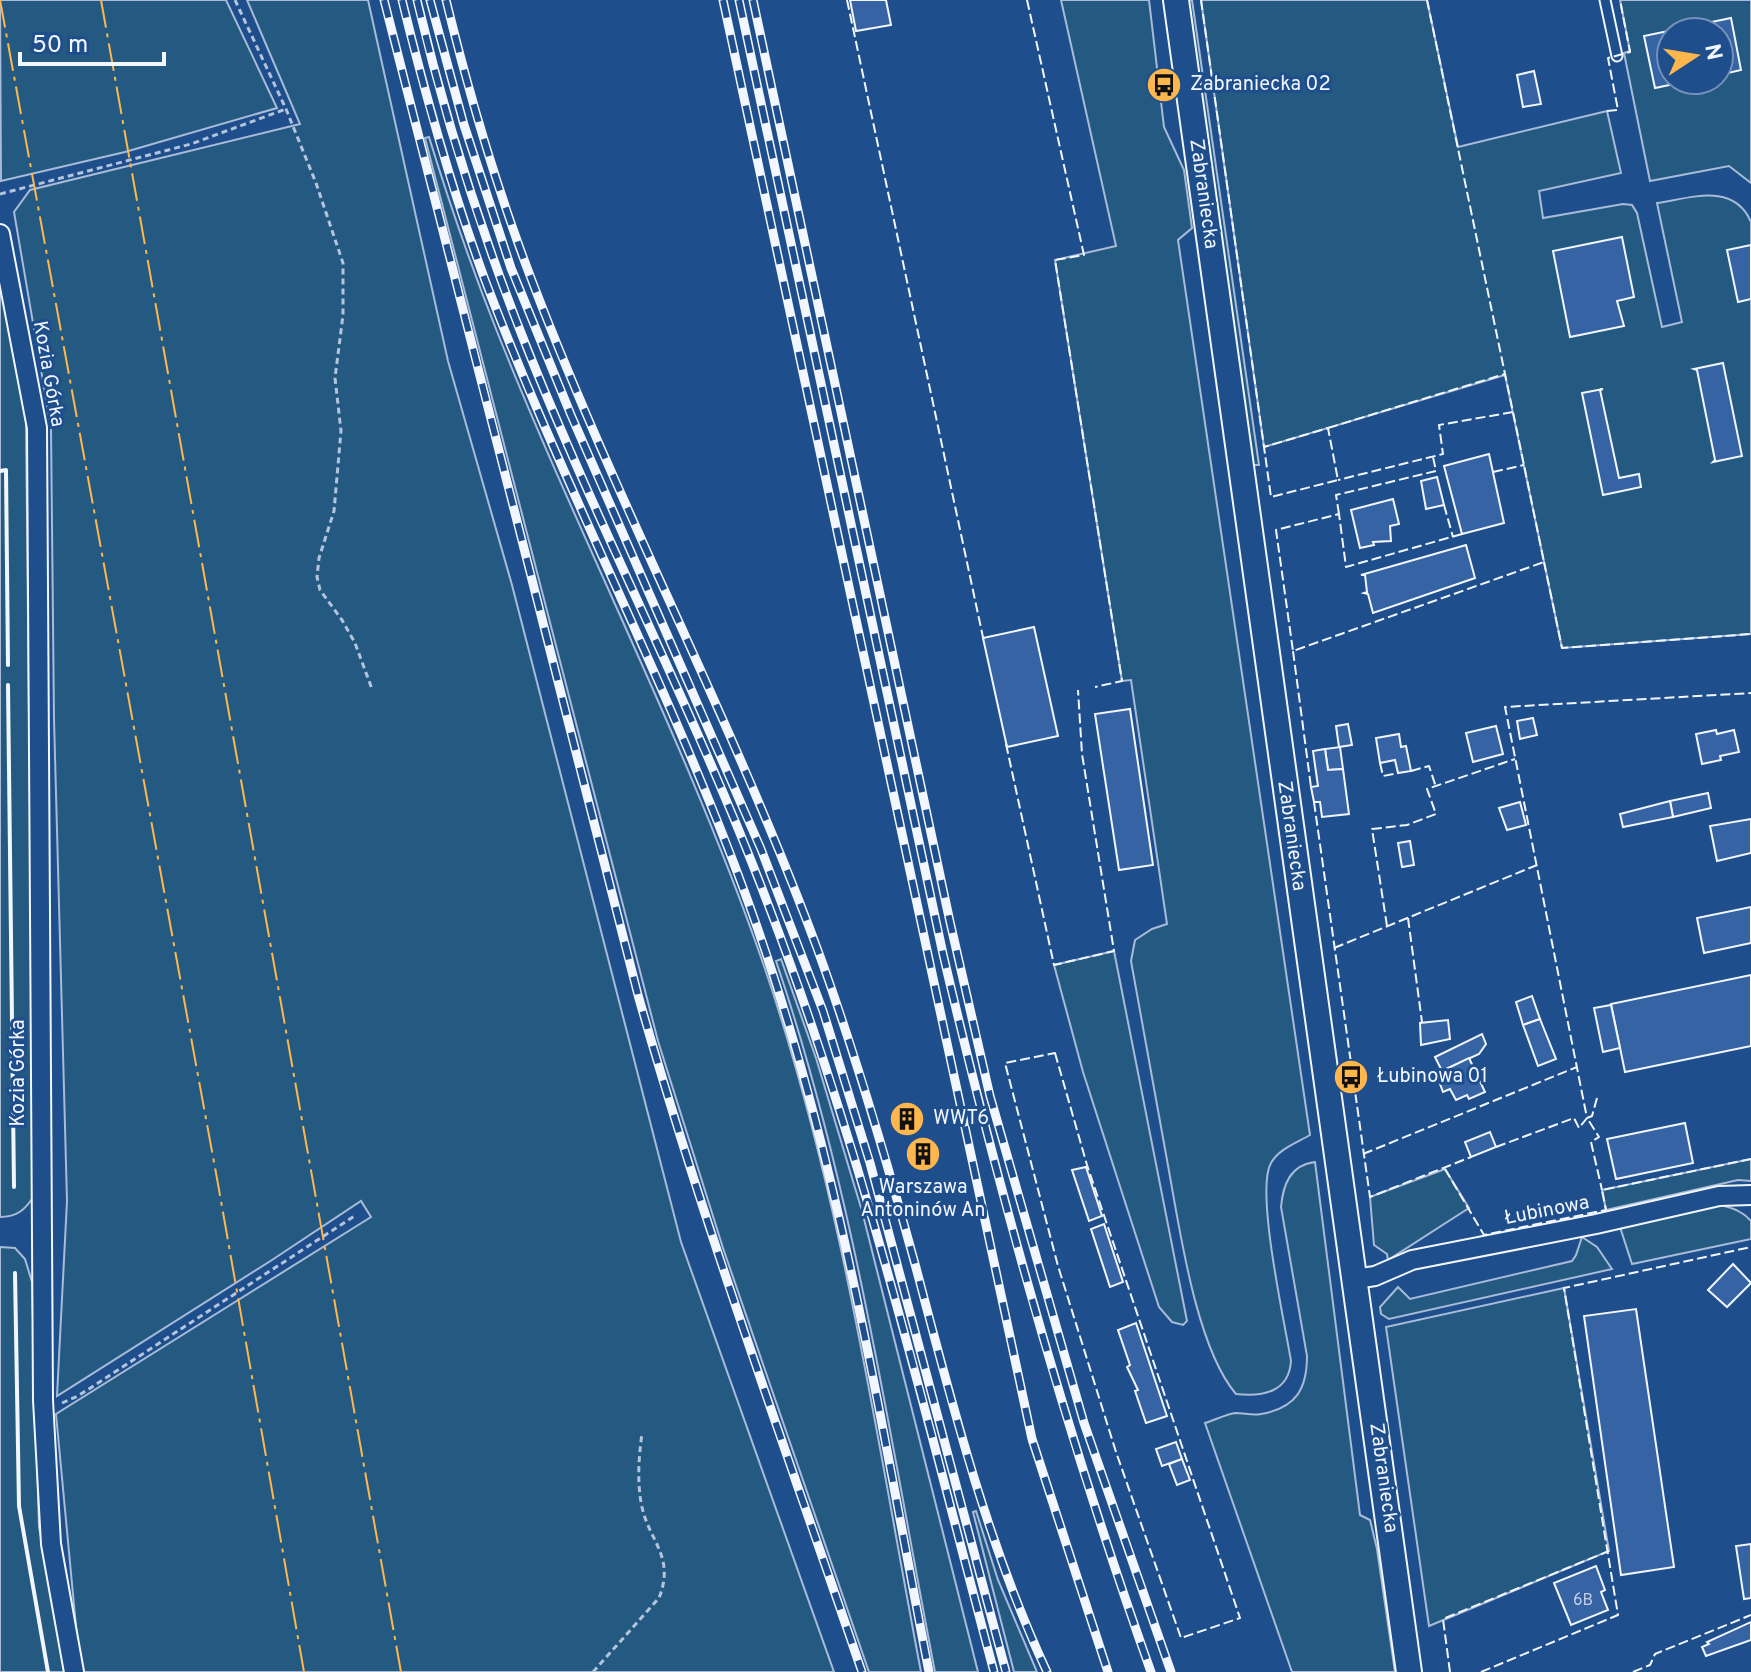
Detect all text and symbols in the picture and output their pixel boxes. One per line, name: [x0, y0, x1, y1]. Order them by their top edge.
scale bar: [20, 16, 164, 66]
north arrow: [1655, 16, 1735, 96]
text: 50 m: [32, 31, 88, 61]
text: N: [1697, 42, 1727, 63]
bus stop icon: Zabraniecka 02: [1145, 66, 1183, 104]
place label: Zabraniecka 02: [1190, 72, 1331, 98]
street label: Zabraniecka: [1182, 137, 1224, 251]
street label: Kozia Górka: [26, 319, 70, 429]
street label: Zabraniecka: [1270, 779, 1312, 893]
street label: Kozia Górka: [6, 1019, 32, 1127]
bus stop icon: Łubinowa 01: [1332, 1058, 1370, 1096]
place label: Łubinowa 01: [1377, 1064, 1488, 1090]
building icon: WWT6: [888, 1100, 926, 1138]
place label: WWT6: [933, 1106, 989, 1132]
building icon: Warszawa Antoninów An: [904, 1135, 942, 1173]
place label: Warszawa Antoninów An: [860, 1175, 986, 1224]
street label: Łubinowa: [1502, 1190, 1592, 1232]
street label: Zabraniecka: [1362, 1421, 1404, 1535]
house number: 6B: [1573, 1591, 1593, 1611]

